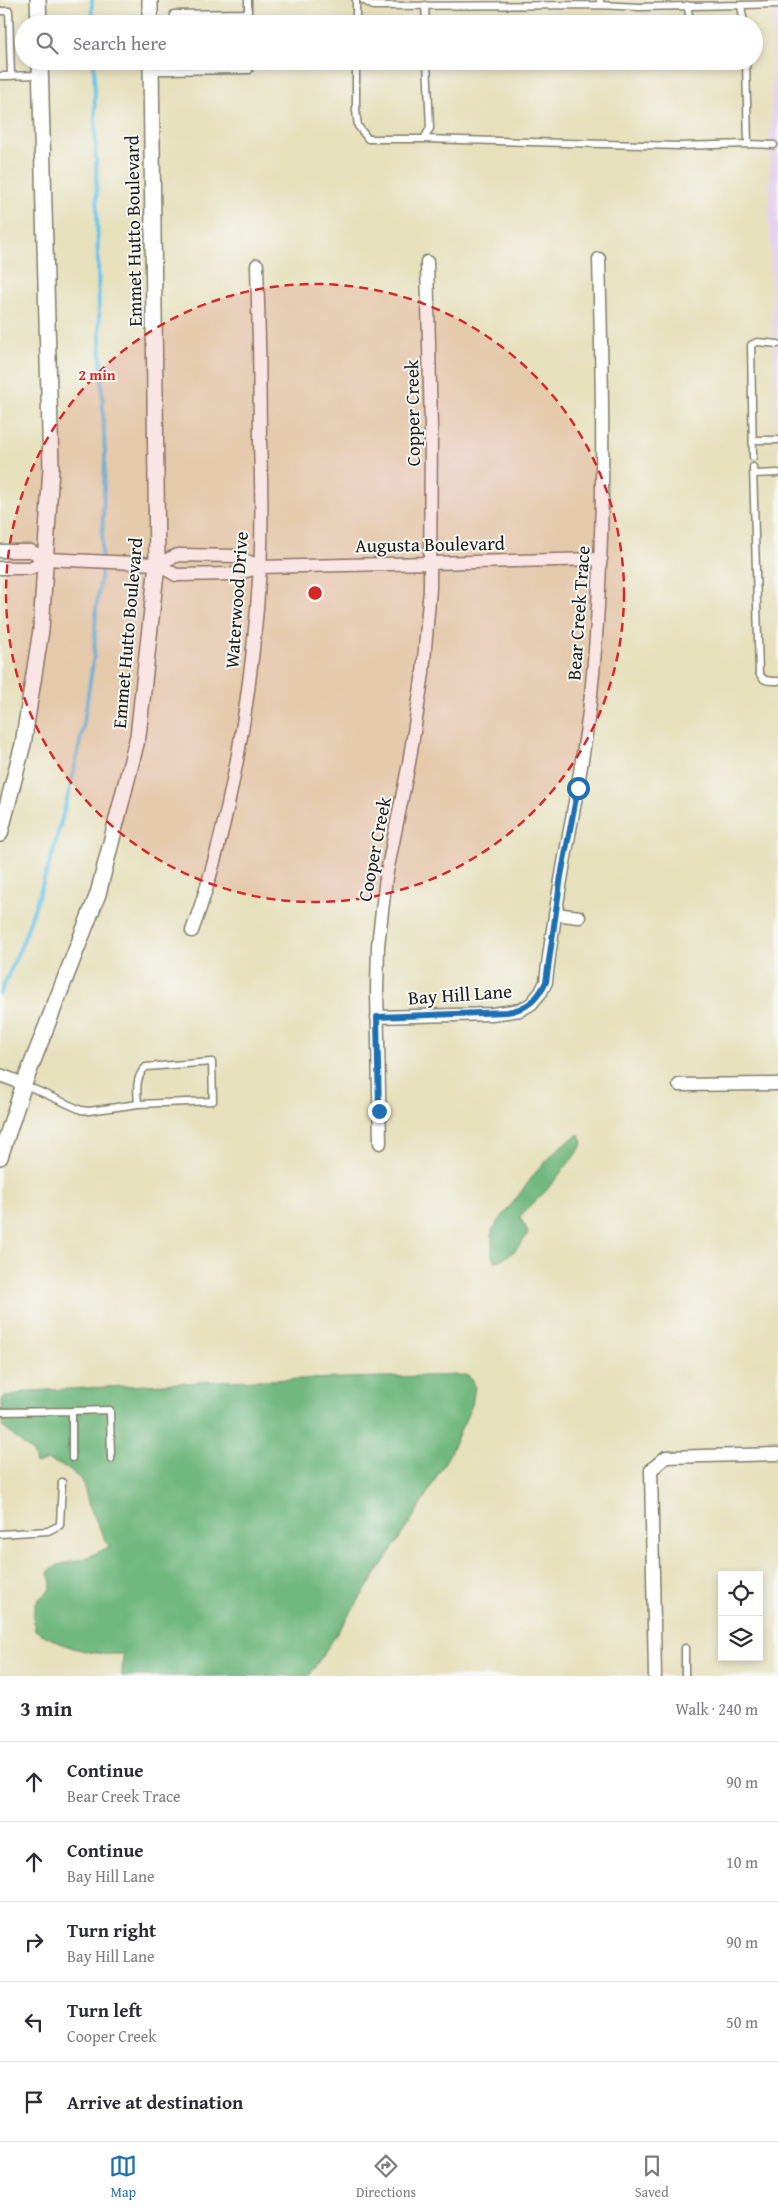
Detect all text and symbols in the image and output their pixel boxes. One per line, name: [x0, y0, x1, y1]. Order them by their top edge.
search box: [15, 15, 763, 70]
icon: search: [33, 29, 61, 57]
text: Search here: [73, 29, 167, 57]
street label: Emmet Hutto Boulevard: [117, 134, 149, 327]
street label: Copper Creek: [397, 359, 427, 467]
text: 2 min: [78, 364, 116, 385]
street label: Augusta Boulevard: [355, 529, 506, 559]
street label: Waterwood Drive: [217, 530, 255, 670]
street label: Emmet Hutto Boulevard: [105, 536, 149, 730]
street label: Bear Creek Trace: [559, 545, 597, 681]
centre of rings: [306, 584, 324, 602]
route start: [567, 777, 590, 800]
street label: Cooper Creek: [350, 794, 398, 904]
street label: Bay Hill Lane: [407, 976, 513, 1012]
route end: [368, 1100, 391, 1123]
map controls: [718, 1571, 763, 1661]
button: locate: [718, 1571, 763, 1616]
button: layers: [718, 1616, 763, 1661]
text: 3 min: [20, 1693, 72, 1724]
text: Walk · 240 m: [675, 1697, 758, 1721]
text: Continue: [67, 1756, 144, 1784]
icon: ahead: [20, 1768, 48, 1796]
text: 90 m: [726, 1770, 758, 1794]
text: Bear Creek Trace: [67, 1784, 181, 1808]
text: Continue: [67, 1836, 144, 1864]
icon: ahead: [20, 1848, 48, 1876]
text: 10 m: [726, 1850, 758, 1874]
text: Bay Hill Lane: [67, 1864, 155, 1888]
text: Turn right: [67, 1916, 156, 1944]
icon: right: [20, 1928, 48, 1956]
text: 90 m: [726, 1930, 758, 1954]
text: Bay Hill Lane: [67, 1944, 155, 1968]
text: Turn left: [67, 1996, 142, 2024]
icon: left: [20, 2008, 48, 2036]
text: 50 m: [726, 2010, 758, 2034]
text: Cooper Creek: [67, 2024, 156, 2048]
icon: arrive: [20, 2088, 48, 2116]
text: Arrive at destination: [67, 2088, 243, 2116]
tab: Map: [109, 2152, 137, 2202]
tab: Directions: [356, 2152, 416, 2202]
tab: Saved: [635, 2152, 669, 2202]

